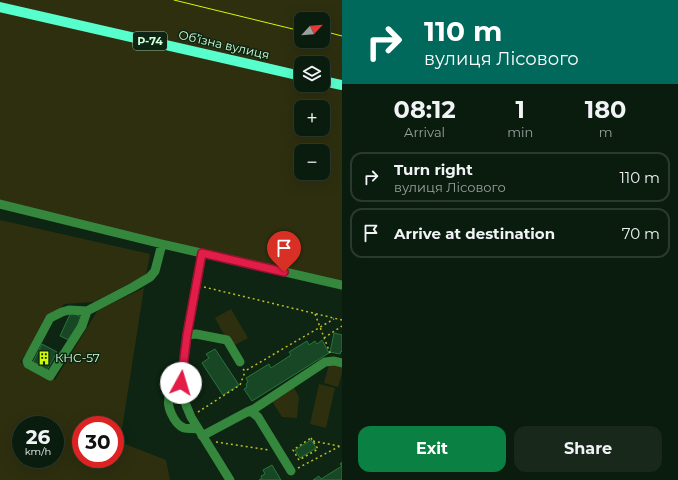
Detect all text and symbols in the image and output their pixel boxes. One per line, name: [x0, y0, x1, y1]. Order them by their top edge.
north arrow: [294, 12, 330, 48]
map controls: [294, 12, 330, 180]
text: 110 m: [424, 14, 502, 48]
icon: right: [358, 16, 410, 68]
street label: Обʼїзна вулиця: [177, 27, 271, 62]
road number: Р-74: [133, 32, 167, 50]
text: вулиця Лісового: [424, 48, 579, 70]
button: layers: [294, 56, 330, 92]
text: 08:12: [394, 95, 456, 124]
text: 1: [516, 95, 525, 124]
text: 180: [585, 95, 626, 124]
button: +: [294, 100, 330, 136]
text: Arrival: [404, 124, 445, 140]
text: min: [507, 124, 533, 140]
text: m: [599, 124, 613, 140]
button: −: [294, 144, 330, 180]
text: Turn right: [394, 160, 473, 179]
icon: right: [360, 166, 382, 188]
text: 110 m: [619, 168, 660, 187]
text: вулиця Лісового: [394, 179, 506, 195]
icon: arrive: [360, 222, 382, 244]
text: Arrive at destination: [394, 224, 555, 243]
text: 70 m: [622, 224, 660, 243]
pin: [267, 231, 301, 272]
icon: arrive: [273, 237, 295, 259]
building icon: КНС-57: [36, 350, 52, 366]
place label: КНС-57: [55, 350, 100, 365]
position arrow: [160, 362, 202, 404]
speed limit sign: 30: [72, 416, 124, 468]
text: 26: [26, 425, 50, 449]
button: Exit: [358, 426, 506, 472]
button: Share: [514, 426, 662, 472]
text: km/h: [25, 445, 51, 458]

